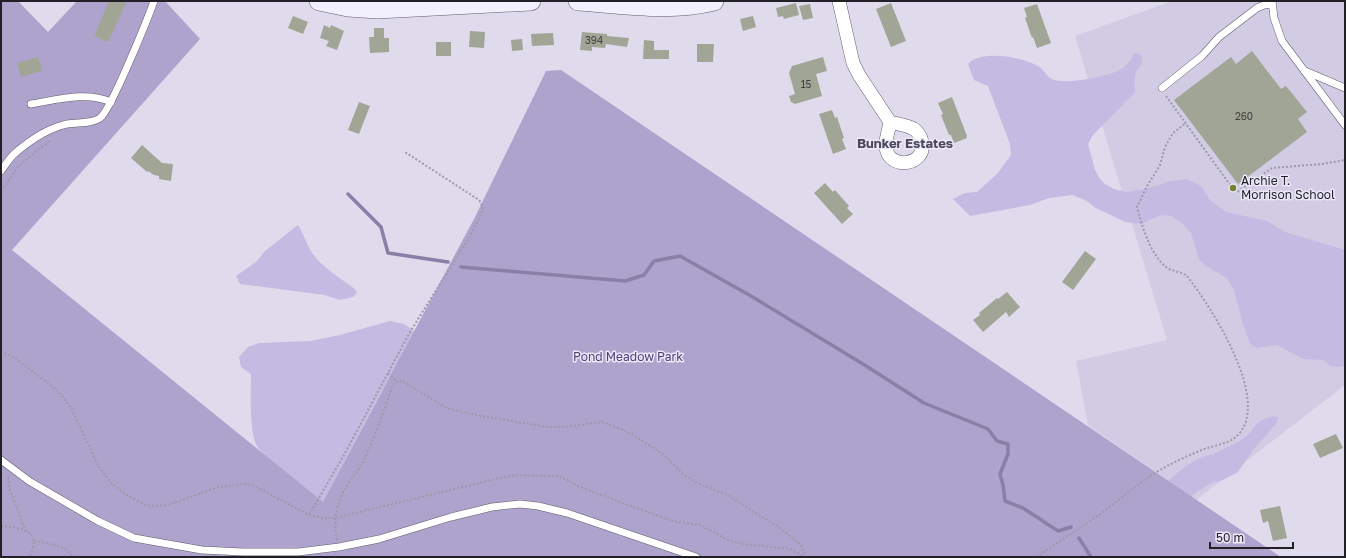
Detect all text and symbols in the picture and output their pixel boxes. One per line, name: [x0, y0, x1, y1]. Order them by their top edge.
house number: 394: [585, 34, 603, 46]
house number: 15: [801, 78, 812, 90]
house number: 260: [1235, 110, 1253, 122]
district label: Bunker Estates: [857, 135, 953, 151]
place label: Archie T. Morrison School: [1241, 173, 1335, 202]
marker: Archie T. Morrison School: [1228, 183, 1238, 193]
park label: Pond Meadow Park: [573, 349, 683, 364]
scale bar: [1210, 524, 1293, 550]
text: 50 m: [1216, 530, 1244, 545]

